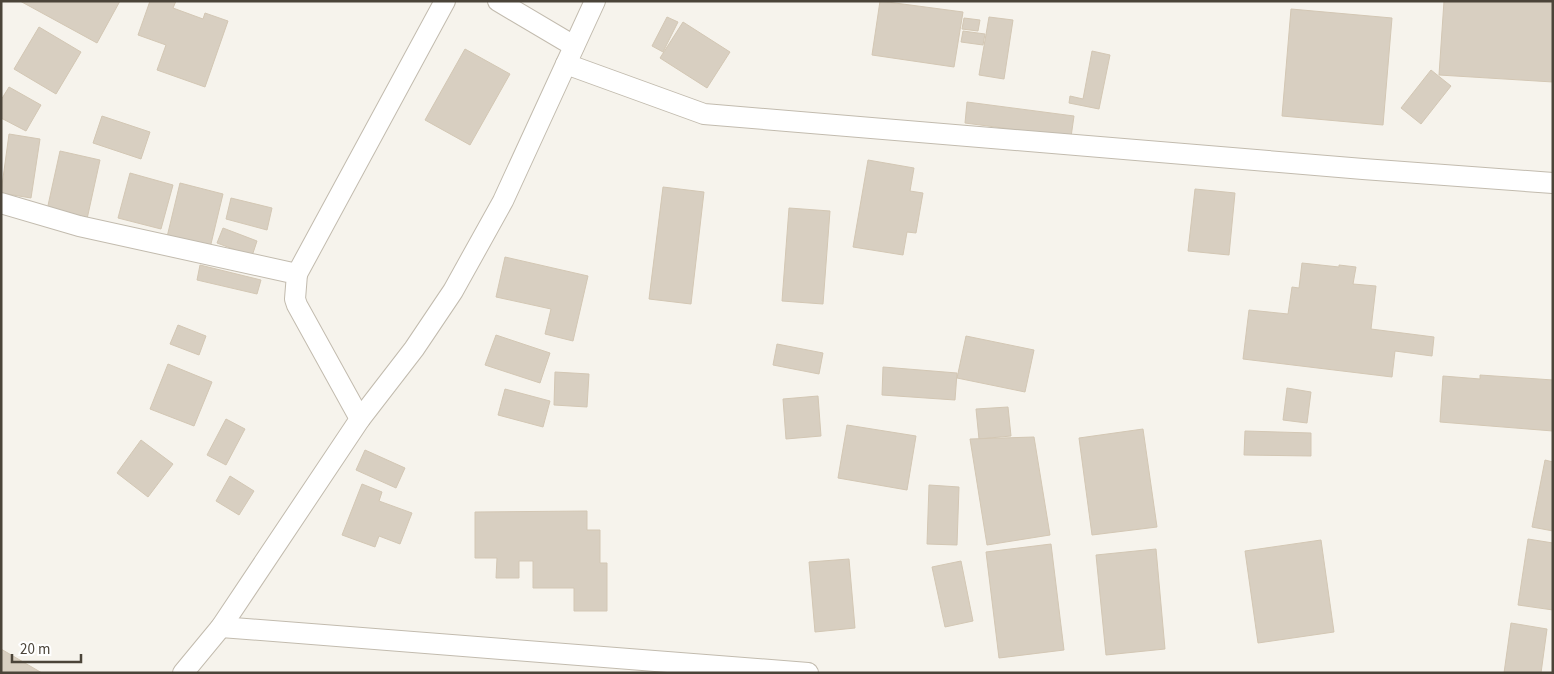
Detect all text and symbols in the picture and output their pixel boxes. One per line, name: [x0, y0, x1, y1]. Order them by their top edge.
scale bar: [12, 632, 81, 664]
text: 20 m: [20, 639, 50, 660]

